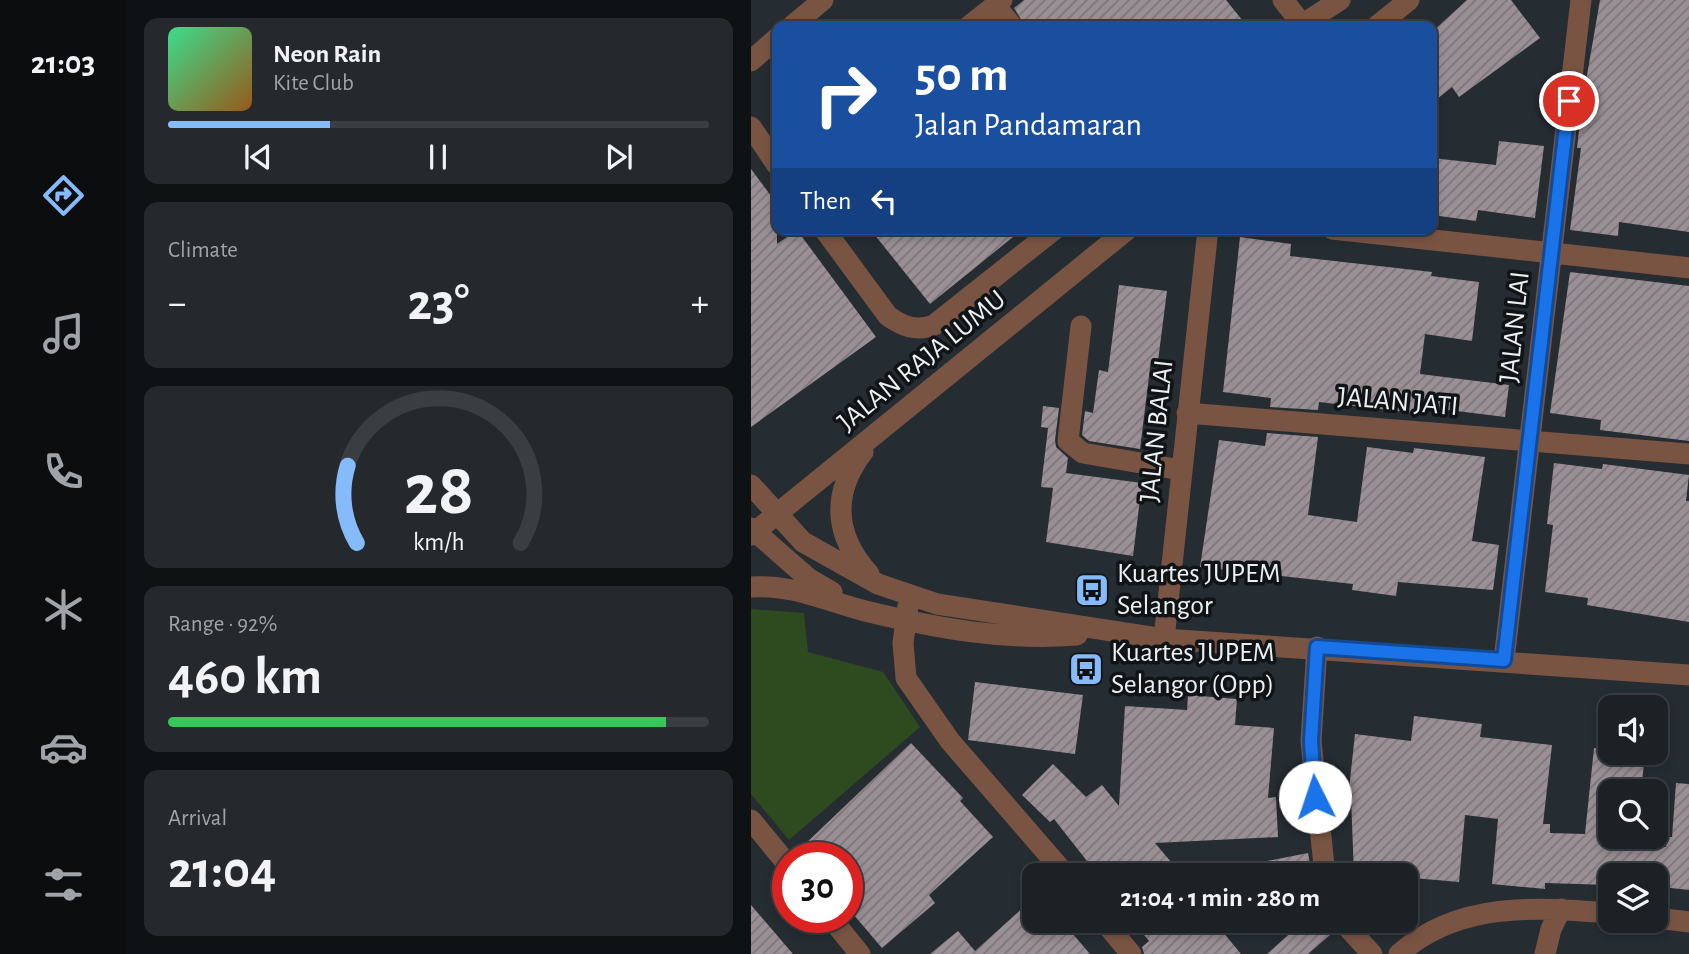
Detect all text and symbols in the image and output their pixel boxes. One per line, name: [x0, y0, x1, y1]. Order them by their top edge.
text: Neon Rain: [273, 41, 381, 67]
text: 21:03: [31, 47, 95, 79]
icon: right: [800, 49, 891, 140]
text: 50 m: [915, 51, 1009, 100]
pin: [1539, 71, 1599, 131]
text: Kite Club: [273, 72, 354, 95]
icon: arrive: [1550, 82, 1588, 120]
text: Jalan Pandamaran: [915, 109, 1142, 141]
icon: previous: [239, 138, 277, 176]
icon: pause: [419, 138, 457, 176]
icon: next: [600, 138, 638, 176]
icon: directions: [39, 171, 88, 220]
icon: left: [865, 182, 903, 220]
text: Then: [800, 188, 851, 214]
text: Climate: [168, 239, 238, 262]
street label: JALAN LAI: [1495, 270, 1535, 384]
text: 23°: [407, 277, 470, 329]
text: −: [168, 285, 186, 323]
text: +: [691, 285, 709, 323]
street label: JALAN RAJA LUMU: [833, 285, 1011, 437]
icon: music: [39, 309, 88, 358]
street label: JALAN BALAI: [1136, 358, 1178, 504]
street label: JALAN JATI: [1337, 383, 1459, 421]
icon: phone: [39, 447, 88, 496]
text: 28: [403, 455, 474, 528]
text: km/h: [413, 530, 464, 555]
place label: Kuartes JUPEM Selangor: [1117, 560, 1281, 620]
bus stop icon: Kuartes JUPEM Selangor: [1073, 571, 1111, 609]
icon: climate: [39, 585, 88, 634]
text: Range · 92%: [168, 613, 277, 636]
place label: Kuartes JUPEM Selangor (Opp): [1111, 639, 1275, 699]
bus stop icon: Kuartes JUPEM Selangor (Opp): [1067, 650, 1105, 688]
text: 460 km: [168, 651, 322, 703]
map controls: [1598, 695, 1668, 933]
button: sound: [1598, 695, 1668, 765]
icon: car: [39, 723, 88, 772]
position arrow: [1278, 760, 1352, 834]
button: search: [1598, 779, 1668, 849]
text: Arrival: [168, 807, 227, 830]
speed limit sign: 30: [772, 842, 863, 933]
text: 21:04: [168, 845, 276, 897]
icon: filters: [39, 860, 88, 909]
button: layers: [1598, 863, 1668, 933]
text: 21:04 · 1 min · 280 m: [1120, 885, 1320, 911]

